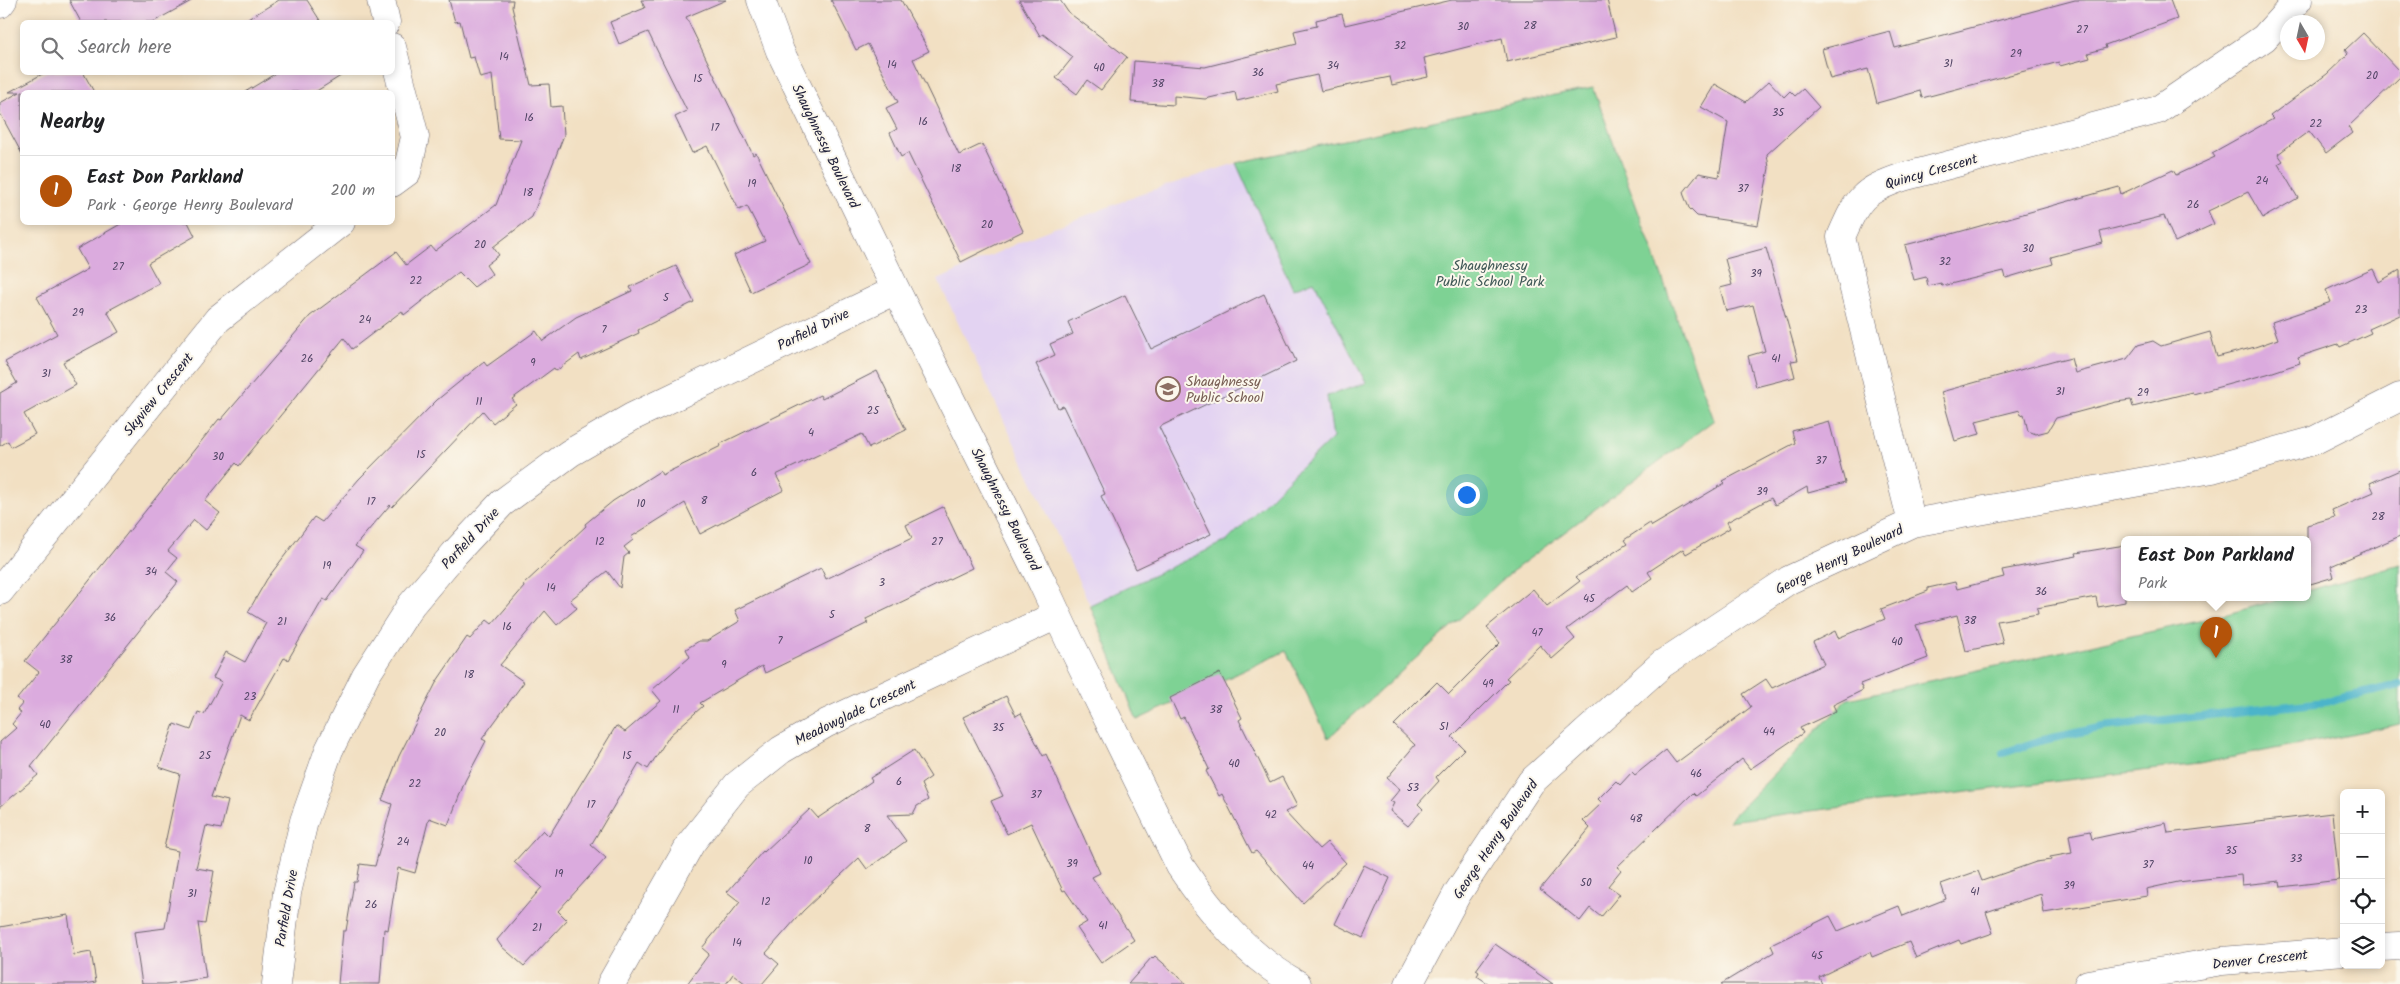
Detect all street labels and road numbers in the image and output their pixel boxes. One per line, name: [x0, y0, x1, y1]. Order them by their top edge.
street label: Shaughnessy Boulevard: [785, 80, 865, 213]
street label: Quincy Crescent: [1882, 148, 1981, 196]
street label: Parfield Drive: [774, 303, 854, 357]
street label: Skyview Crescent: [118, 348, 200, 441]
street label: Shaughnessy Boulevard: [964, 444, 1046, 576]
street label: Parfield Drive: [436, 502, 506, 575]
street label: George Henry Boulevard: [1772, 519, 1908, 601]
street label: Meadowglade Crescent: [791, 674, 921, 752]
street label: George Henry Boulevard: [1448, 774, 1545, 904]
street label: Parfield Drive: [269, 867, 305, 948]
street label: Denver Crescent: [2211, 944, 2310, 976]

